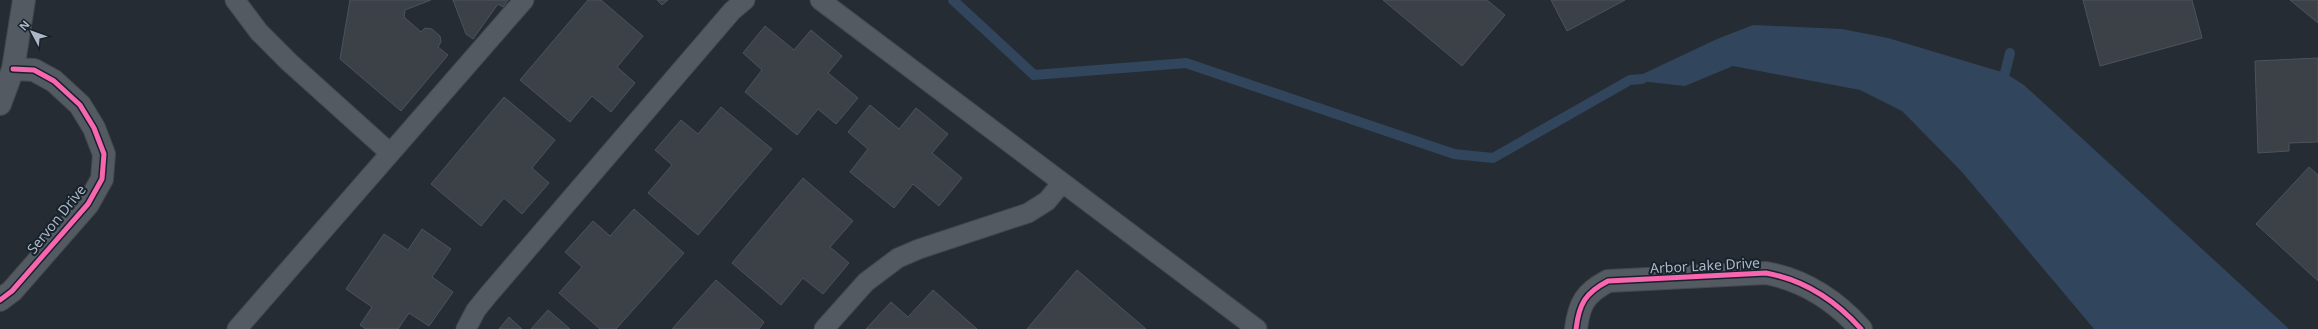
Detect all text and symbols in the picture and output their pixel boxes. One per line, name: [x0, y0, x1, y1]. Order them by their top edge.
north arrow: [12, 12, 52, 52]
text: N: [15, 17, 33, 33]
street label: Servon Drive: [22, 180, 90, 258]
street label: Arbor Lake Drive: [1650, 253, 1761, 277]

